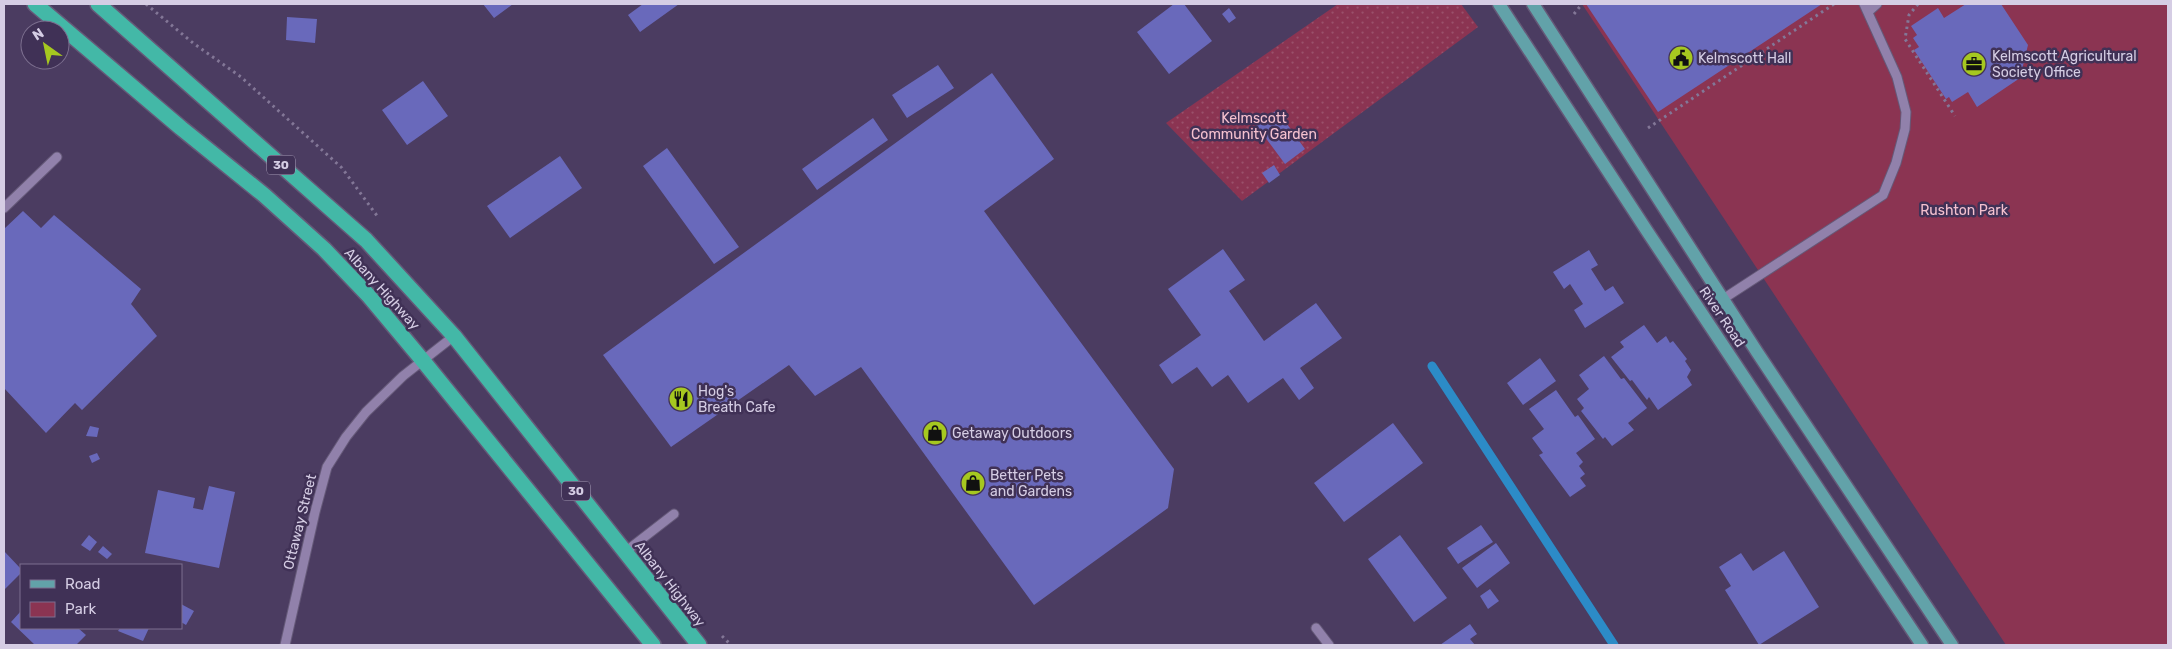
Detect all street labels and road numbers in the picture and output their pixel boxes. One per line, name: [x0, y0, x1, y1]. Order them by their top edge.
road number: 30: [267, 156, 295, 174]
street label: Albany Highway: [341, 245, 423, 334]
street label: River Road: [1696, 283, 1748, 351]
street label: Ottaway Street: [280, 472, 320, 572]
road number: 30: [562, 482, 590, 501]
street label: Albany Highway: [631, 538, 709, 631]

